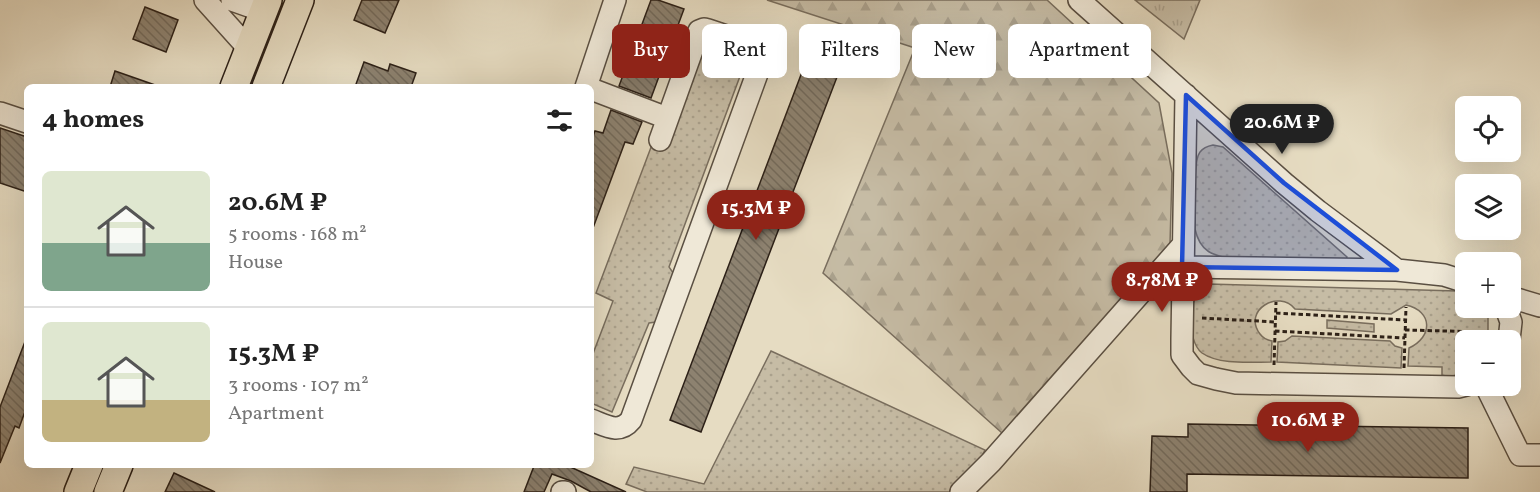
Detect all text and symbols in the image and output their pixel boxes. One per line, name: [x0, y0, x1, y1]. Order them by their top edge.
chip: Buy: [612, 24, 690, 78]
chip: Rent: [702, 24, 787, 78]
chip: Filters: [799, 24, 900, 78]
chip: New: [912, 24, 996, 78]
chip: Apartment: [1008, 24, 1151, 78]
map controls: [1455, 96, 1521, 396]
button: locate: [1455, 96, 1521, 162]
text: 4 homes: [42, 102, 144, 138]
icon: filters: [543, 104, 576, 137]
pin: 20.6M ₽: [1227, 104, 1337, 155]
text: 20.6M ₽: [1244, 109, 1320, 137]
button: layers: [1455, 174, 1521, 240]
text: 20.6M ₽: [228, 185, 327, 221]
pin: 15.3M ₽: [701, 190, 811, 241]
icon: home: [90, 195, 162, 267]
text: 15.3M ₽: [721, 195, 791, 223]
text: 5 rooms · 168 m²: [228, 221, 367, 249]
text: House: [228, 249, 283, 277]
button: +: [1455, 252, 1521, 318]
pin: 8.78M ₽: [1107, 262, 1217, 313]
text: 8.78M ₽: [1126, 267, 1198, 295]
button: −: [1455, 330, 1521, 396]
text: 15.3M ₽: [228, 336, 319, 372]
icon: home: [90, 346, 162, 418]
text: 3 rooms · 107 m²: [228, 372, 369, 400]
text: Apartment: [228, 400, 324, 428]
pin: 10.6M ₽: [1253, 402, 1363, 453]
text: 10.6M ₽: [1271, 407, 1345, 435]

